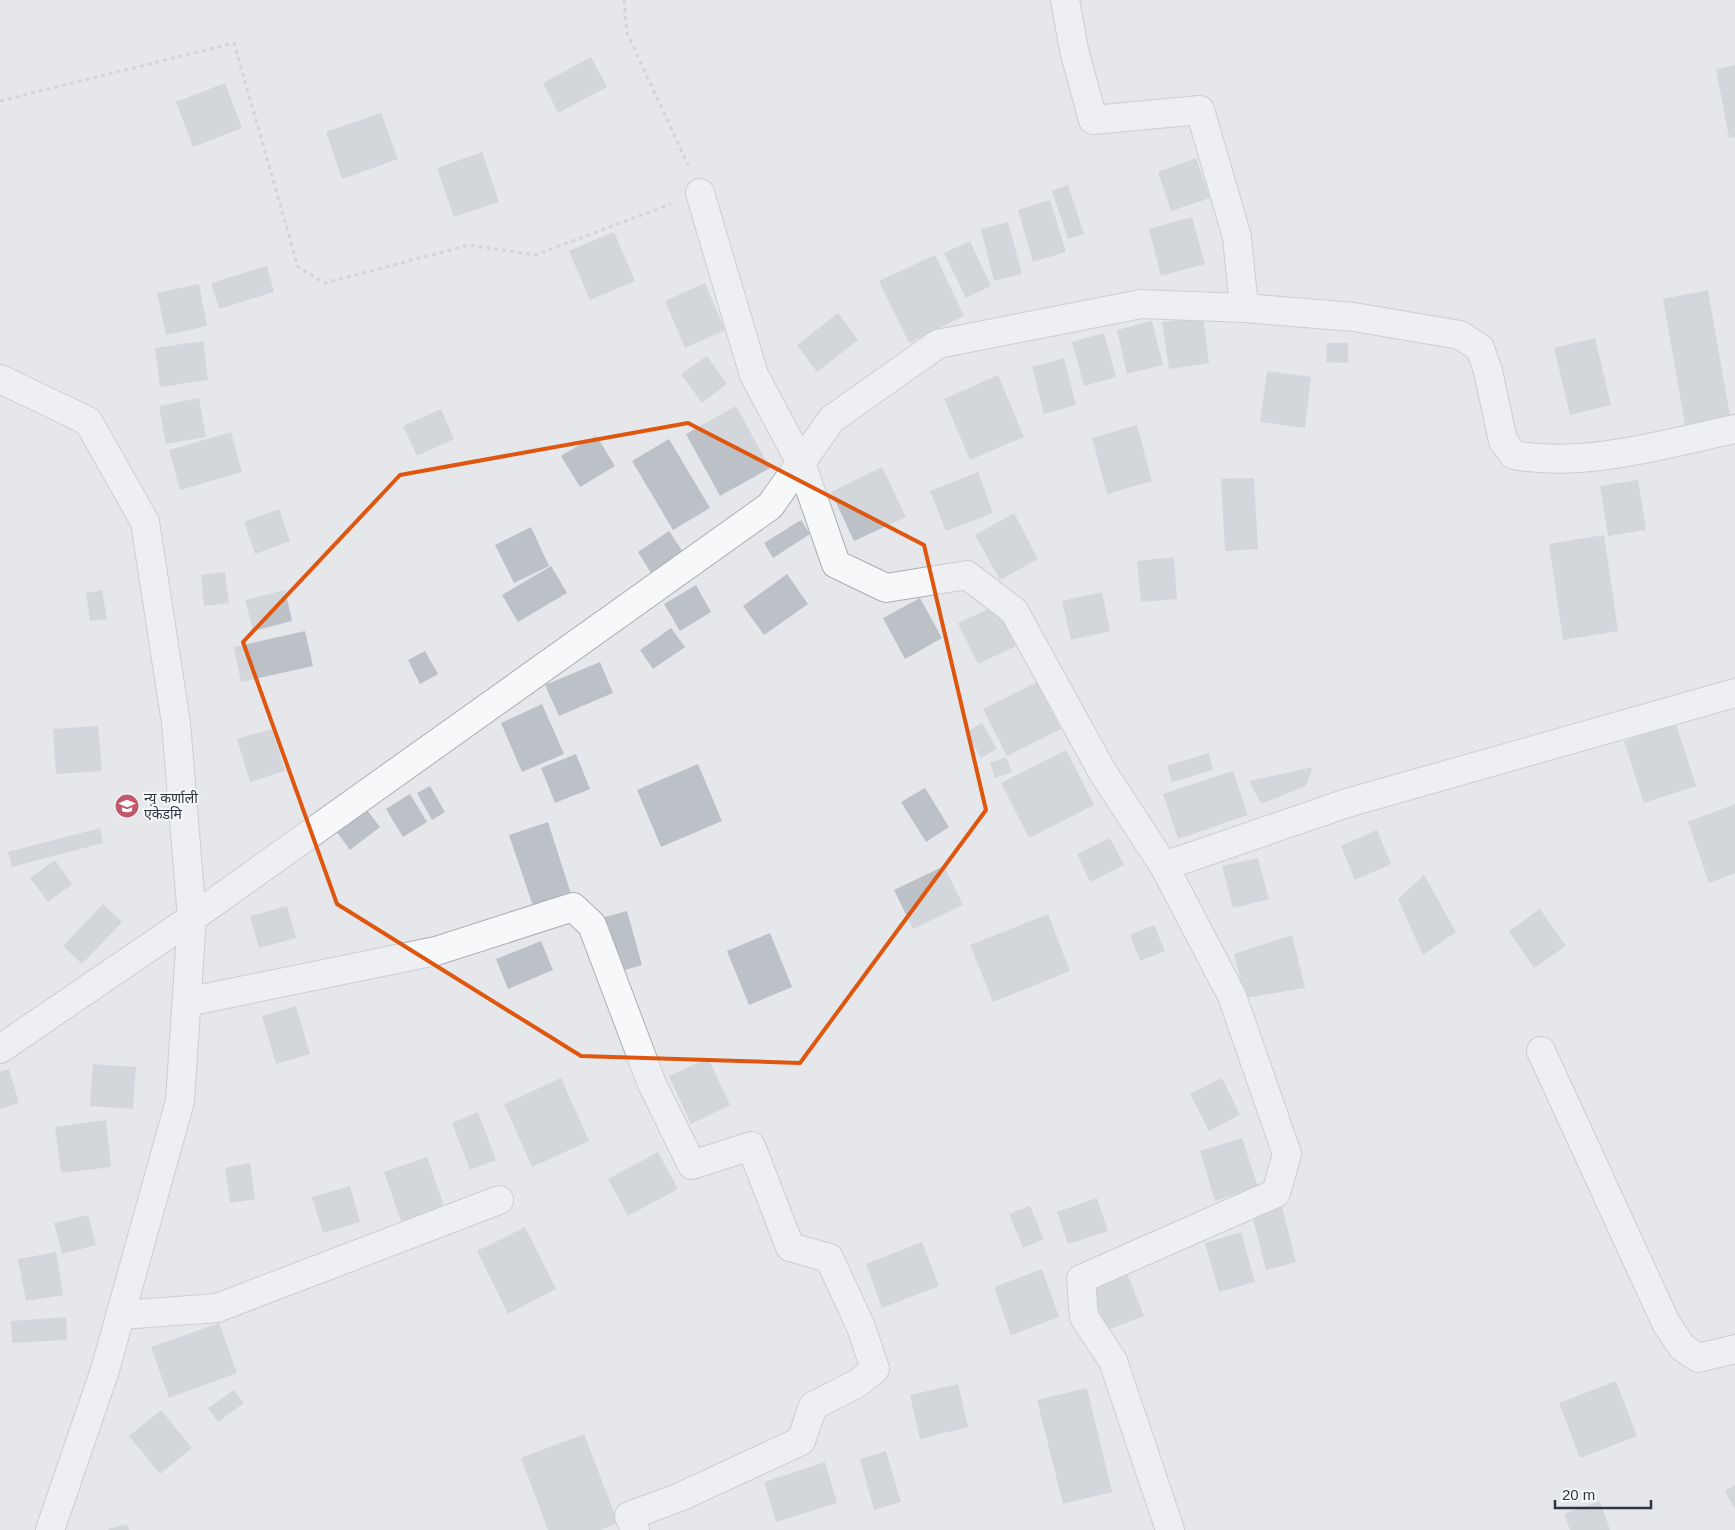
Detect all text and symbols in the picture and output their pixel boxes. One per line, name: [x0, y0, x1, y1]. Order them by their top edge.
place label: न्यु कर्णाली एकेडमि: [144, 790, 198, 822]
school or university icon: न्यु कर्णाली एकेडमि: [114, 793, 140, 819]
scale bar: [1555, 1478, 1651, 1510]
text: 20 m: [1562, 1486, 1595, 1503]

